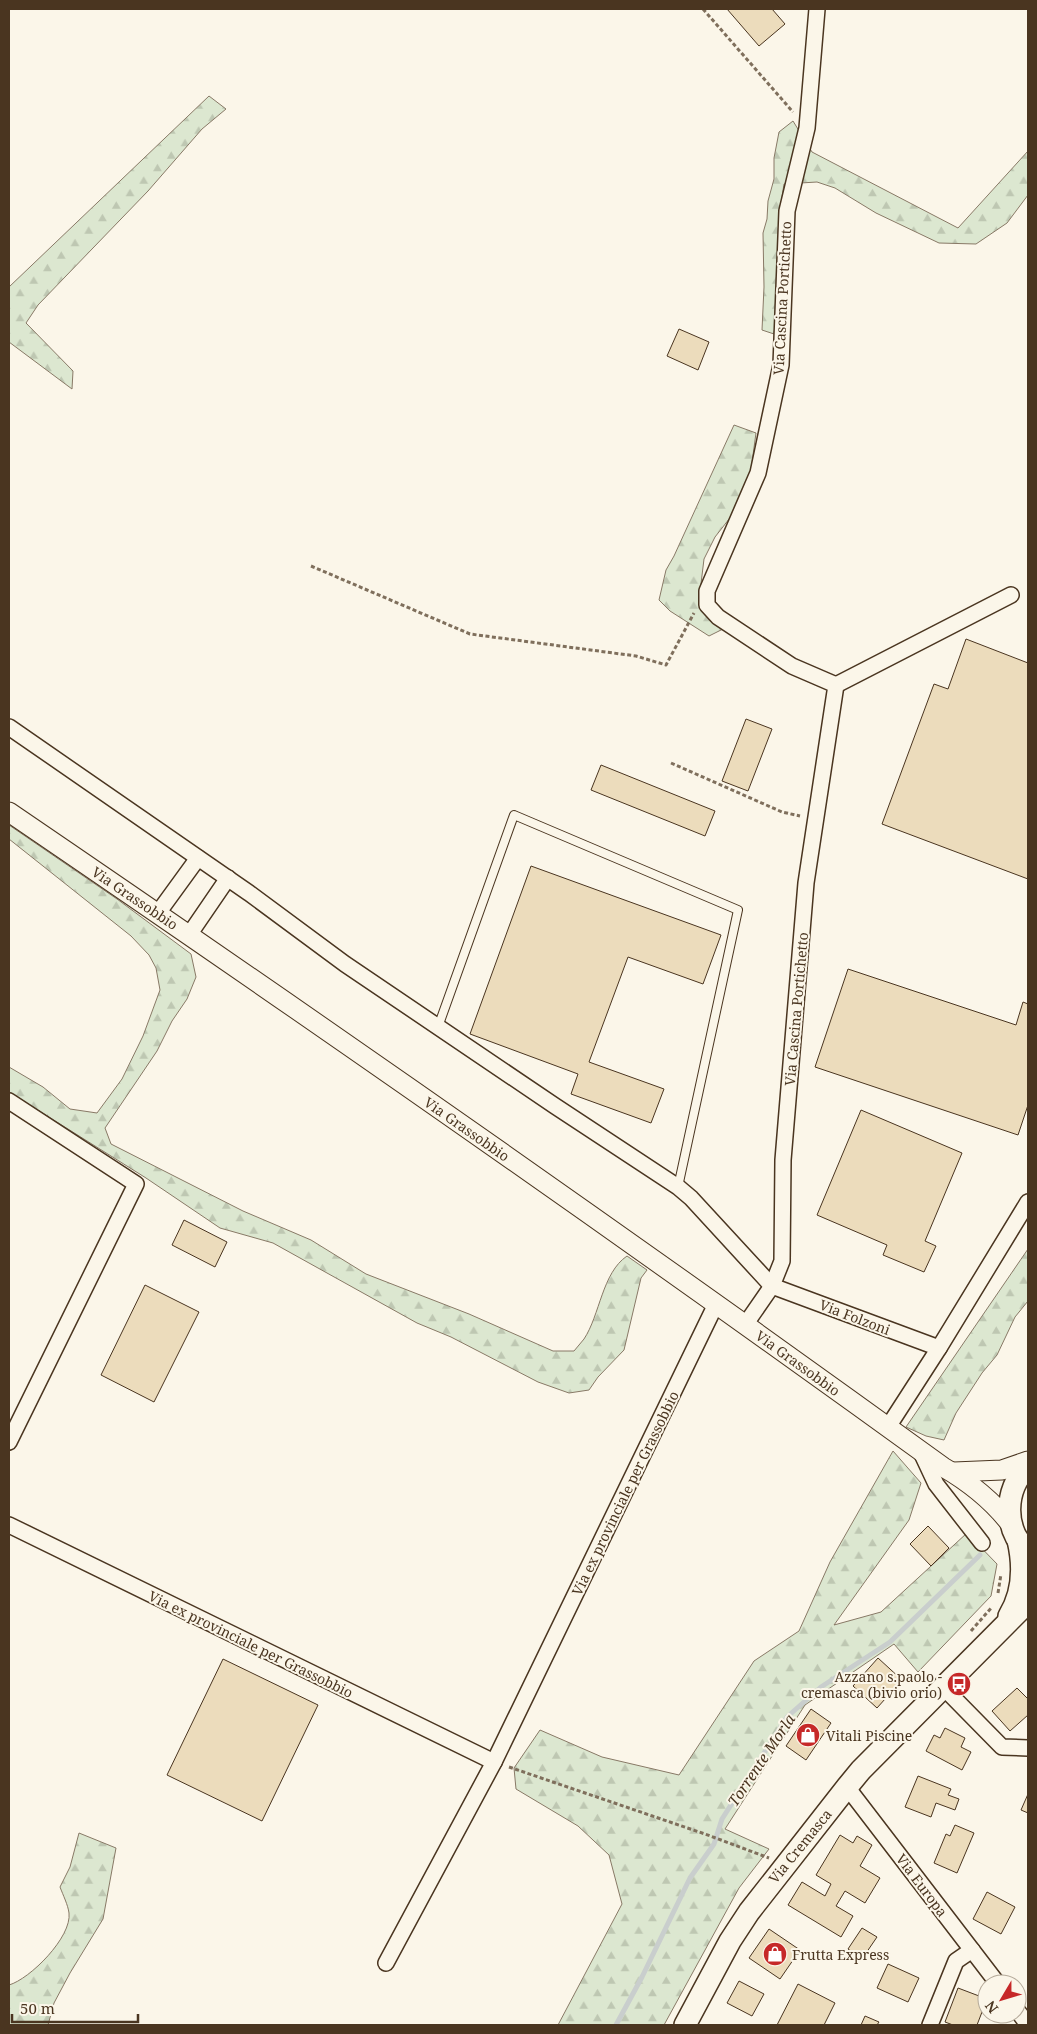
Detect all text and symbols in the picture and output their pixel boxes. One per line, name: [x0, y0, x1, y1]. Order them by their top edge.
street label: Via Cascina Portichetto: [768, 221, 796, 375]
street label: Via Grassobbio: [88, 862, 182, 934]
street label: Via Cascina Portichetto: [780, 932, 812, 1086]
street label: Via Grassobbio: [421, 1093, 513, 1165]
street label: Via Folzoni: [817, 1295, 894, 1339]
street label: Via Grassobbio: [752, 1326, 844, 1400]
street label: Via ex provinciale per Grassobbio: [567, 1388, 683, 1598]
street label: Via ex provinciale per Grassobbio: [146, 1586, 356, 1702]
place label: Azzano s.paolo - cremasca (bivio orio): [801, 1667, 942, 1702]
bus stop icon: Azzano s.paolo - cremasca (bivio orio): [946, 1671, 972, 1697]
water label: Torrente Morla: [723, 1710, 799, 1810]
shop icon: Vitali Piscine: [795, 1722, 821, 1748]
place label: Vitali Piscine: [826, 1726, 912, 1745]
street label: Via Cremasca: [764, 1805, 836, 1887]
street label: Via Europa: [892, 1850, 952, 1920]
shop icon: Frutta Express: [762, 1941, 788, 1967]
place label: Frutta Express: [792, 1945, 889, 1964]
north arrow: [977, 1974, 1027, 2024]
scale bar: [12, 1992, 139, 2024]
text: N: [980, 1997, 1002, 2018]
text: 50 m: [20, 1998, 55, 2018]

